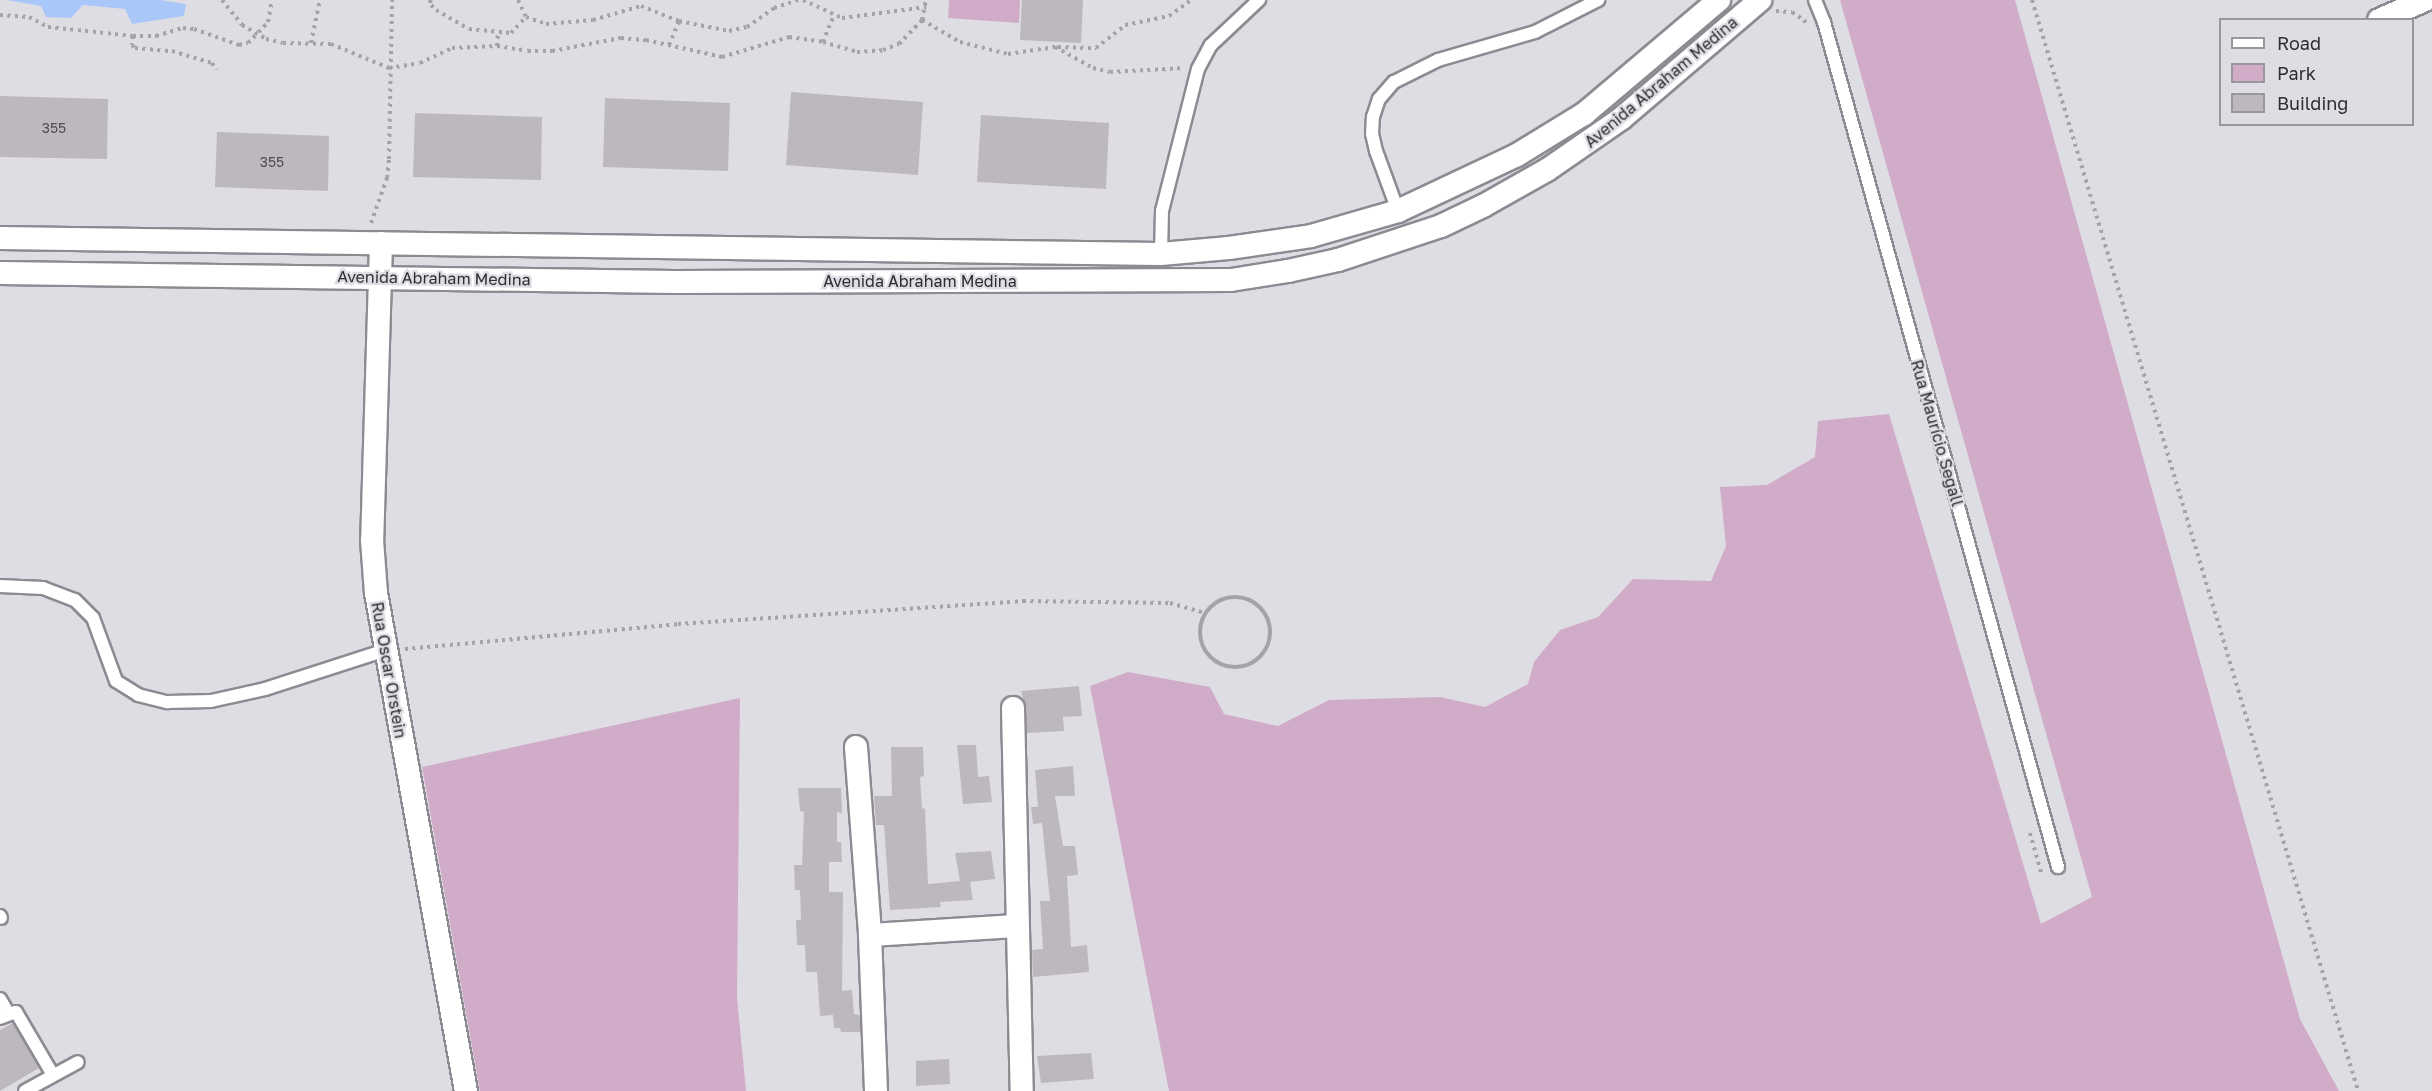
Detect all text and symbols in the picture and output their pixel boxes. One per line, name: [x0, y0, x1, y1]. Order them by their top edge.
street label: Avenida Abraham Medina: [1581, 12, 1741, 152]
legend: [2219, 18, 2414, 126]
text: Road: [2277, 32, 2321, 54]
text: Park: [2277, 62, 2316, 84]
text: Building: [2277, 92, 2348, 114]
house number: 355: [42, 120, 66, 136]
house number: 355: [260, 154, 284, 170]
street label: Avenida Abraham Medina: [337, 267, 531, 289]
street label: Avenida Abraham Medina: [823, 271, 1017, 291]
street label: Rua Maurício Segall: [1907, 358, 1967, 508]
street label: Rua Oscar Orstein: [368, 600, 410, 740]

